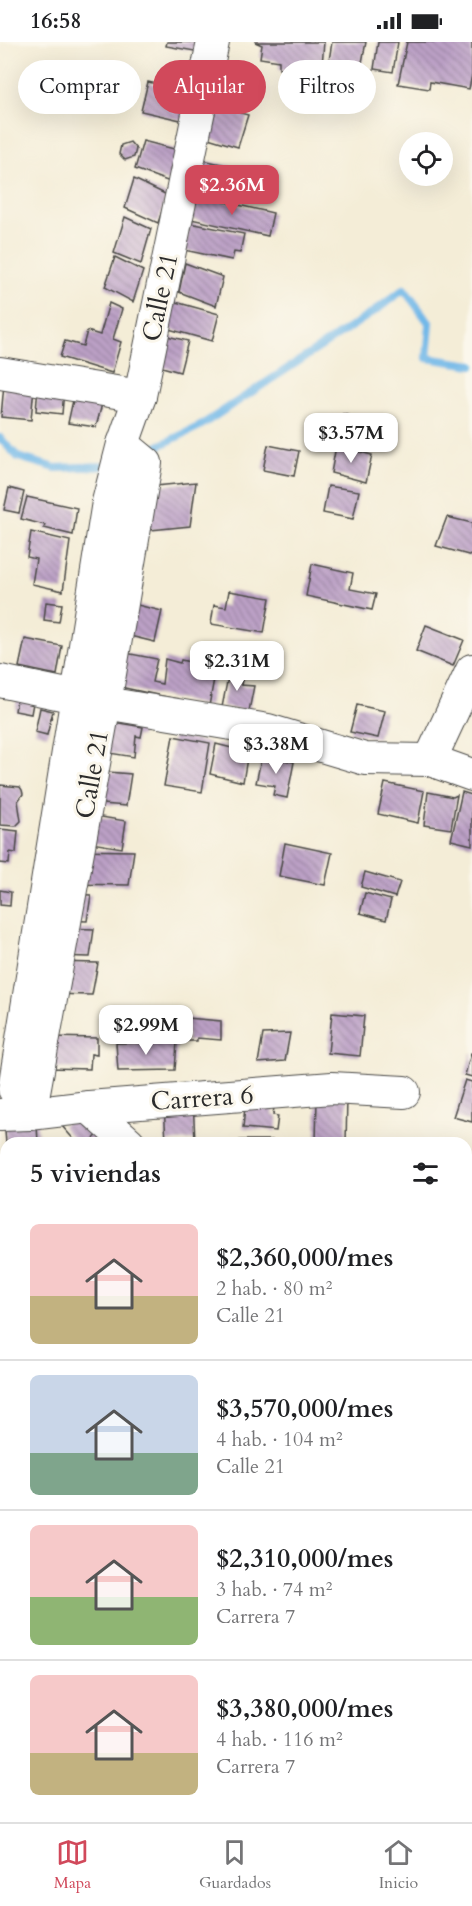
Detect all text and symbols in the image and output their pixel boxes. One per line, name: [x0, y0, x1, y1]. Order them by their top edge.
text: 16:58: [30, 6, 81, 36]
chip: Comprar: [18, 60, 141, 114]
chip: Alquilar: [153, 60, 266, 114]
chip: Filtros: [278, 60, 376, 114]
map controls: [399, 132, 453, 186]
button: locate: [399, 132, 453, 186]
pin: $2.36M: [183, 165, 281, 216]
text: $2.36M: [199, 171, 265, 198]
street label: Calle 21: [134, 249, 186, 345]
pin: $3.57M: [302, 413, 400, 464]
text: $3.57M: [318, 419, 384, 446]
pin: $2.31M: [188, 641, 286, 692]
text: $2.31M: [204, 647, 270, 674]
pin: $3.38M: [227, 724, 325, 775]
street label: Calle 21: [67, 727, 117, 821]
text: $3.38M: [243, 730, 309, 757]
pin: $2.99M: [97, 1005, 195, 1056]
text: $2.99M: [113, 1011, 179, 1038]
street label: Carrera 6: [149, 1077, 255, 1119]
text: 5 viviendas: [30, 1156, 161, 1191]
icon: filters: [409, 1157, 442, 1190]
text: $2,360,000/mes: [216, 1240, 393, 1275]
icon: home: [78, 1248, 150, 1320]
text: 2 hab. · 80 m²: [216, 1275, 332, 1302]
text: Calle 21: [216, 1302, 285, 1329]
text: $3,570,000/mes: [216, 1391, 393, 1426]
icon: home: [78, 1399, 150, 1471]
text: 4 hab. · 104 m²: [216, 1426, 343, 1453]
text: Calle 21: [216, 1453, 285, 1480]
text: $2,310,000/mes: [216, 1541, 393, 1576]
icon: home: [78, 1549, 150, 1621]
text: 3 hab. · 74 m²: [216, 1576, 332, 1603]
text: Carrera 7: [216, 1603, 295, 1630]
text: $3,380,000/mes: [216, 1691, 393, 1726]
icon: home: [78, 1699, 150, 1771]
text: 4 hab. · 116 m²: [216, 1726, 343, 1753]
text: Carrera 7: [216, 1753, 295, 1780]
tab: Mapa: [54, 1836, 91, 1894]
tab: Guardados: [199, 1836, 271, 1894]
tab: Inicio: [379, 1836, 418, 1894]

